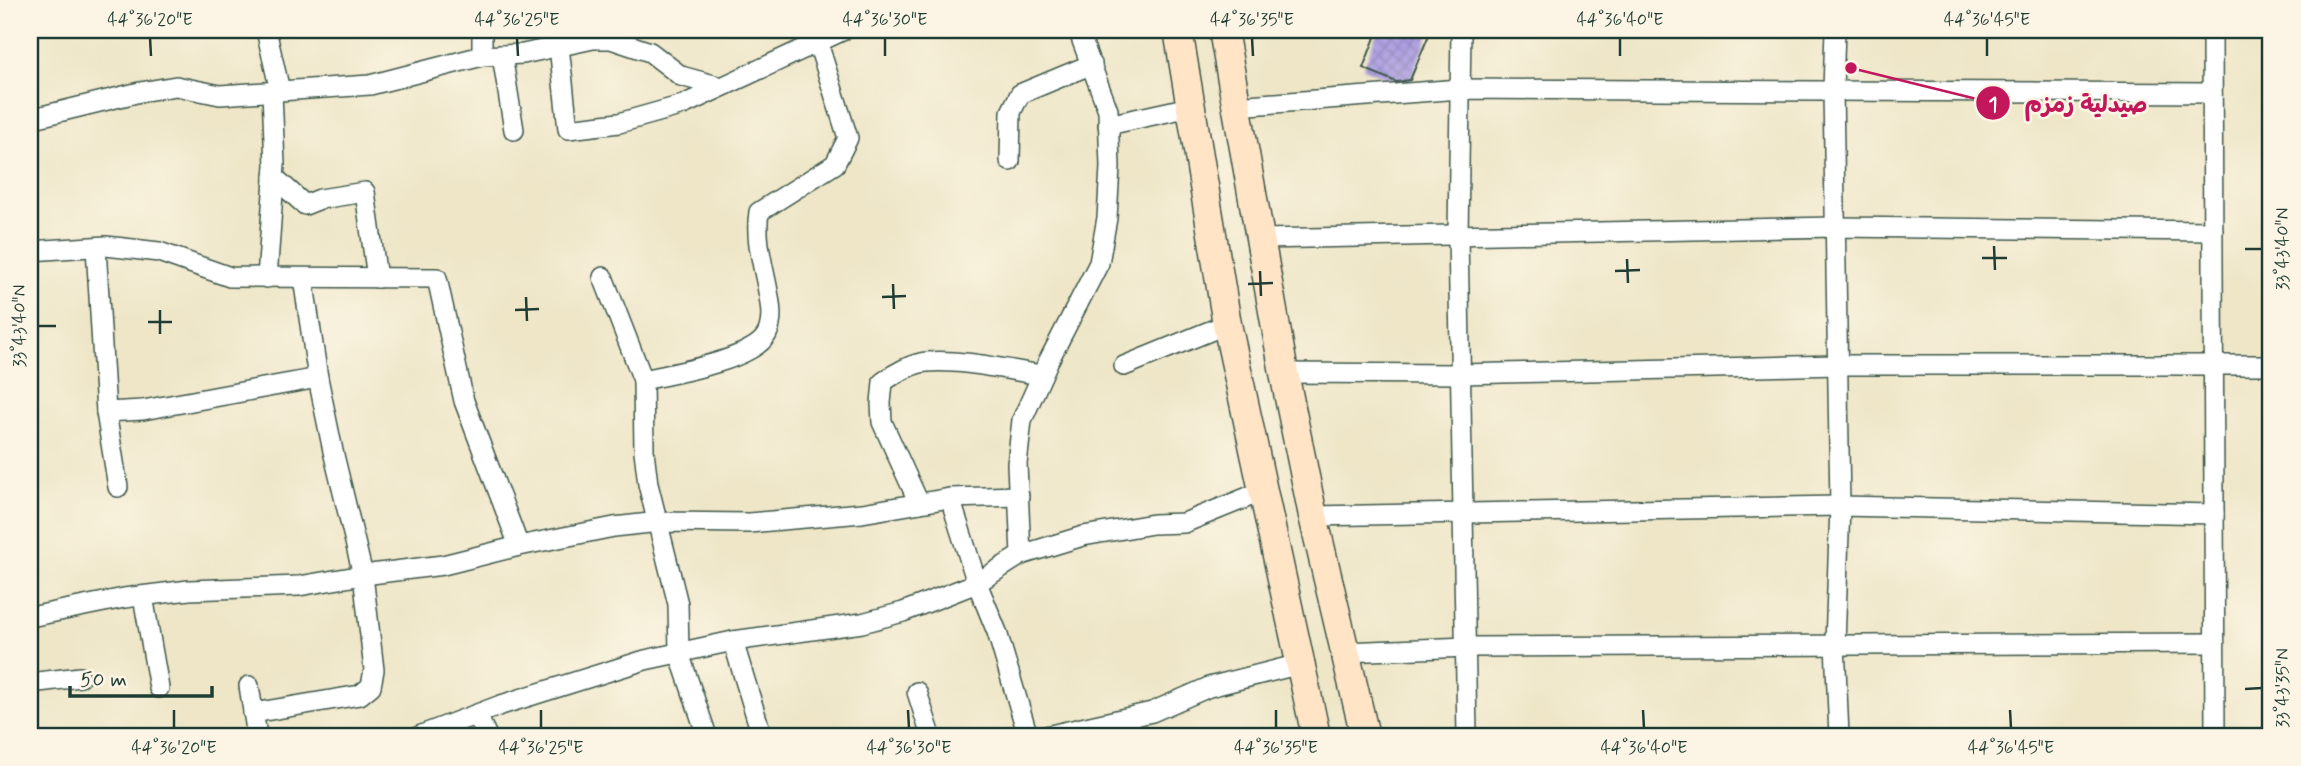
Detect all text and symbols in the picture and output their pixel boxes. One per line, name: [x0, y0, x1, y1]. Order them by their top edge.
text: 44°36'20"E: [107, 8, 193, 32]
text: 44°36'25"E: [475, 8, 559, 32]
text: 44°36'30"E: [843, 8, 927, 32]
text: 44°36'35"E: [1210, 8, 1294, 32]
text: 44°36'40"E: [1576, 8, 1664, 32]
text: 44°36'45"E: [1944, 8, 2030, 32]
callout: صيدلية زمزم: [1976, 81, 2162, 125]
text: 1: [1988, 91, 1998, 119]
text: صيدلية زمزم: [2025, 91, 2147, 122]
text: 33°43'40"N: [2271, 207, 2295, 291]
text: 33°43'40"N: [8, 284, 32, 368]
text: 33°43'35"N: [2271, 648, 2295, 728]
scale bar: [70, 654, 212, 698]
text: 50 m: [80, 666, 127, 694]
text: 44°36'20"E: [131, 736, 217, 760]
text: 44°36'25"E: [499, 736, 583, 760]
text: 44°36'30"E: [867, 736, 951, 760]
text: 44°36'35"E: [1234, 736, 1318, 760]
text: 44°36'40"E: [1600, 736, 1688, 760]
text: 44°36'45"E: [1968, 736, 2054, 760]

